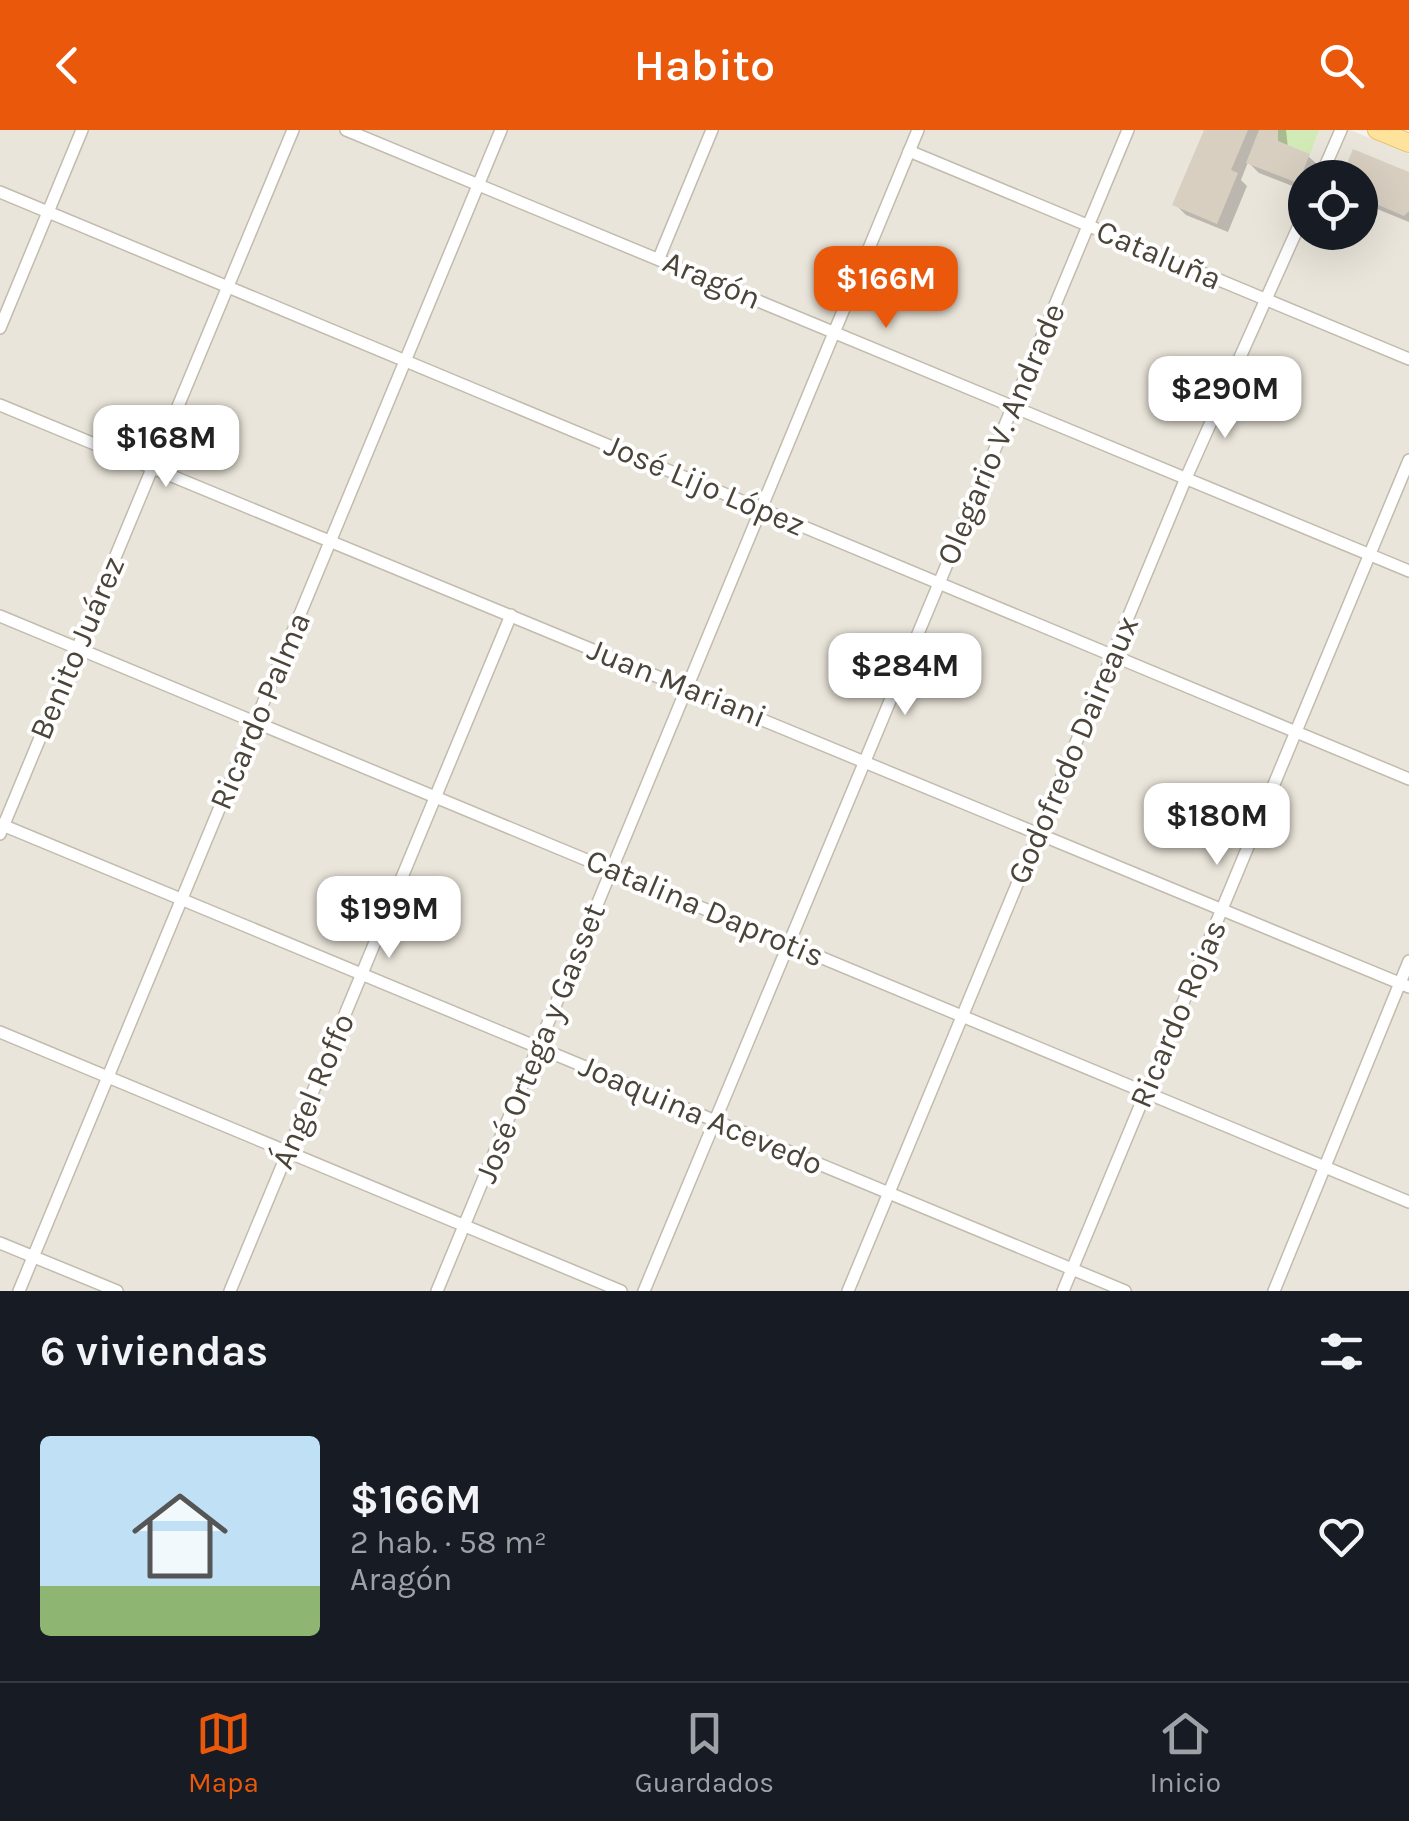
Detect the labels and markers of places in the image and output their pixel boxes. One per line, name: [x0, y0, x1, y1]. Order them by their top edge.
pin: $166M: [816, 246, 956, 331]
pin: $290M: [1155, 356, 1295, 441]
pin: $168M: [96, 405, 236, 490]
pin: $284M: [835, 633, 975, 718]
pin: $180M: [1147, 783, 1287, 868]
pin: $199M: [319, 876, 459, 961]

